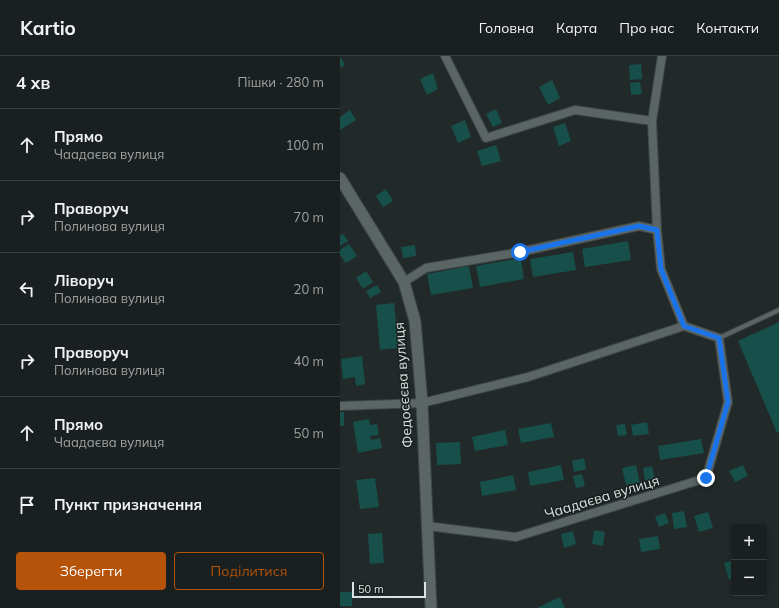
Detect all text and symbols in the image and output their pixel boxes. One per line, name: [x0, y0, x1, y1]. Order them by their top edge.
text: Kartio: [20, 16, 76, 40]
text: Головна: [479, 19, 534, 37]
text: Карта: [556, 19, 597, 37]
text: Про нас: [619, 19, 674, 37]
text: Контакти: [696, 19, 759, 37]
text: 4 хв: [16, 72, 50, 93]
text: Пішки · 280 m: [237, 74, 324, 90]
text: Прямо: [54, 127, 103, 146]
icon: ahead: [16, 134, 38, 156]
text: 100 m: [286, 137, 324, 153]
text: Чаадаєва вулиця: [54, 146, 164, 162]
text: Праворуч: [54, 199, 129, 218]
icon: right: [16, 206, 38, 228]
text: 70 m: [294, 209, 324, 225]
text: Полинова вулиця: [54, 218, 165, 234]
route start: [511, 243, 529, 261]
text: Ліворуч: [54, 271, 114, 290]
icon: left: [16, 278, 38, 300]
text: 20 m: [294, 281, 324, 297]
text: Полинова вулиця: [54, 290, 165, 306]
street label: Федосєєва вулиця: [390, 321, 416, 449]
text: Праворуч: [54, 343, 129, 362]
icon: right: [16, 350, 38, 372]
text: 40 m: [294, 353, 324, 369]
text: Полинова вулиця: [54, 362, 165, 378]
text: Прямо: [54, 415, 103, 434]
icon: ahead: [16, 422, 38, 444]
text: 50 m: [294, 425, 324, 441]
text: Чаадаєва вулиця: [54, 434, 164, 450]
route end: [697, 469, 715, 487]
street label: Чаадаєва вулиця: [542, 471, 662, 523]
icon: arrive: [16, 494, 38, 516]
text: Пункт призначення: [54, 495, 202, 514]
map controls: [731, 524, 767, 596]
button: +: [731, 524, 767, 560]
button: Зберегти: [16, 552, 166, 590]
button: Поділитися: [174, 552, 324, 590]
button: −: [731, 560, 767, 596]
scale bar: [352, 580, 426, 599]
text: 50 m: [358, 582, 384, 596]

